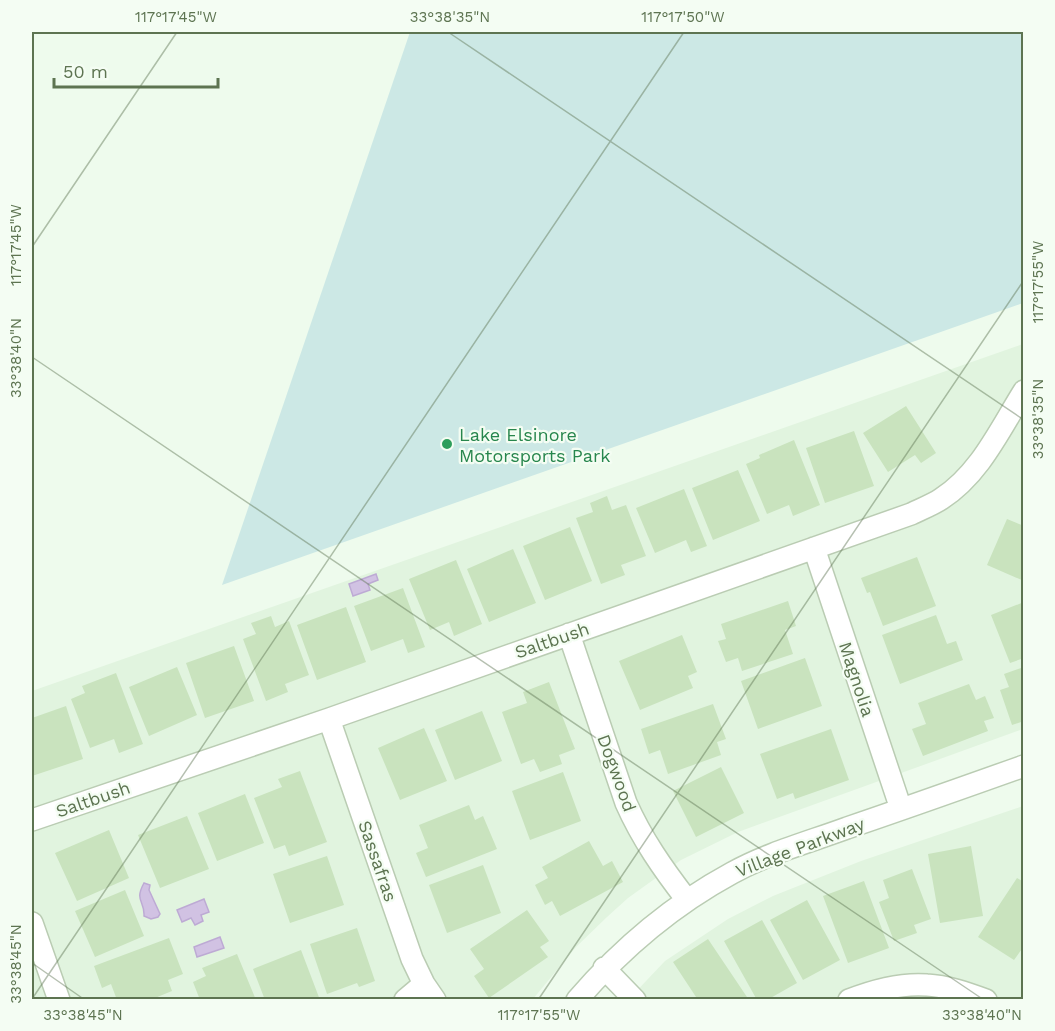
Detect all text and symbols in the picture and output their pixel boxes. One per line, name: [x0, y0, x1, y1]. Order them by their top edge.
text: 117°17'45"W: [135, 8, 217, 26]
text: 33°38'35"N: [410, 8, 490, 26]
text: 117°17'50"W: [641, 8, 725, 26]
scale bar: [54, 51, 218, 89]
text: 50 m: [63, 61, 108, 82]
text: 117°17'45"W: [7, 204, 25, 286]
text: 117°17'55"W: [1029, 241, 1047, 323]
text: 33°38'40"N: [7, 318, 25, 398]
text: 33°38'35"N: [1029, 379, 1047, 459]
place label: Lake Elsinore Motorsports Park: [459, 424, 610, 466]
marker: Lake Elsinore Motorsports Park: [440, 437, 454, 451]
street label: Saltbush: [512, 617, 592, 663]
street label: Magnolia: [835, 639, 879, 719]
street label: Dogwood: [593, 731, 641, 815]
street label: Saltbush: [53, 776, 133, 822]
street label: Village Parkway: [733, 813, 868, 881]
street label: Sassafras: [354, 818, 402, 904]
text: 33°38'45"N: [7, 924, 25, 1004]
text: 33°38'45"N: [43, 1006, 123, 1024]
text: 117°17'55"W: [498, 1006, 580, 1024]
text: 33°38'40"N: [942, 1006, 1022, 1024]

